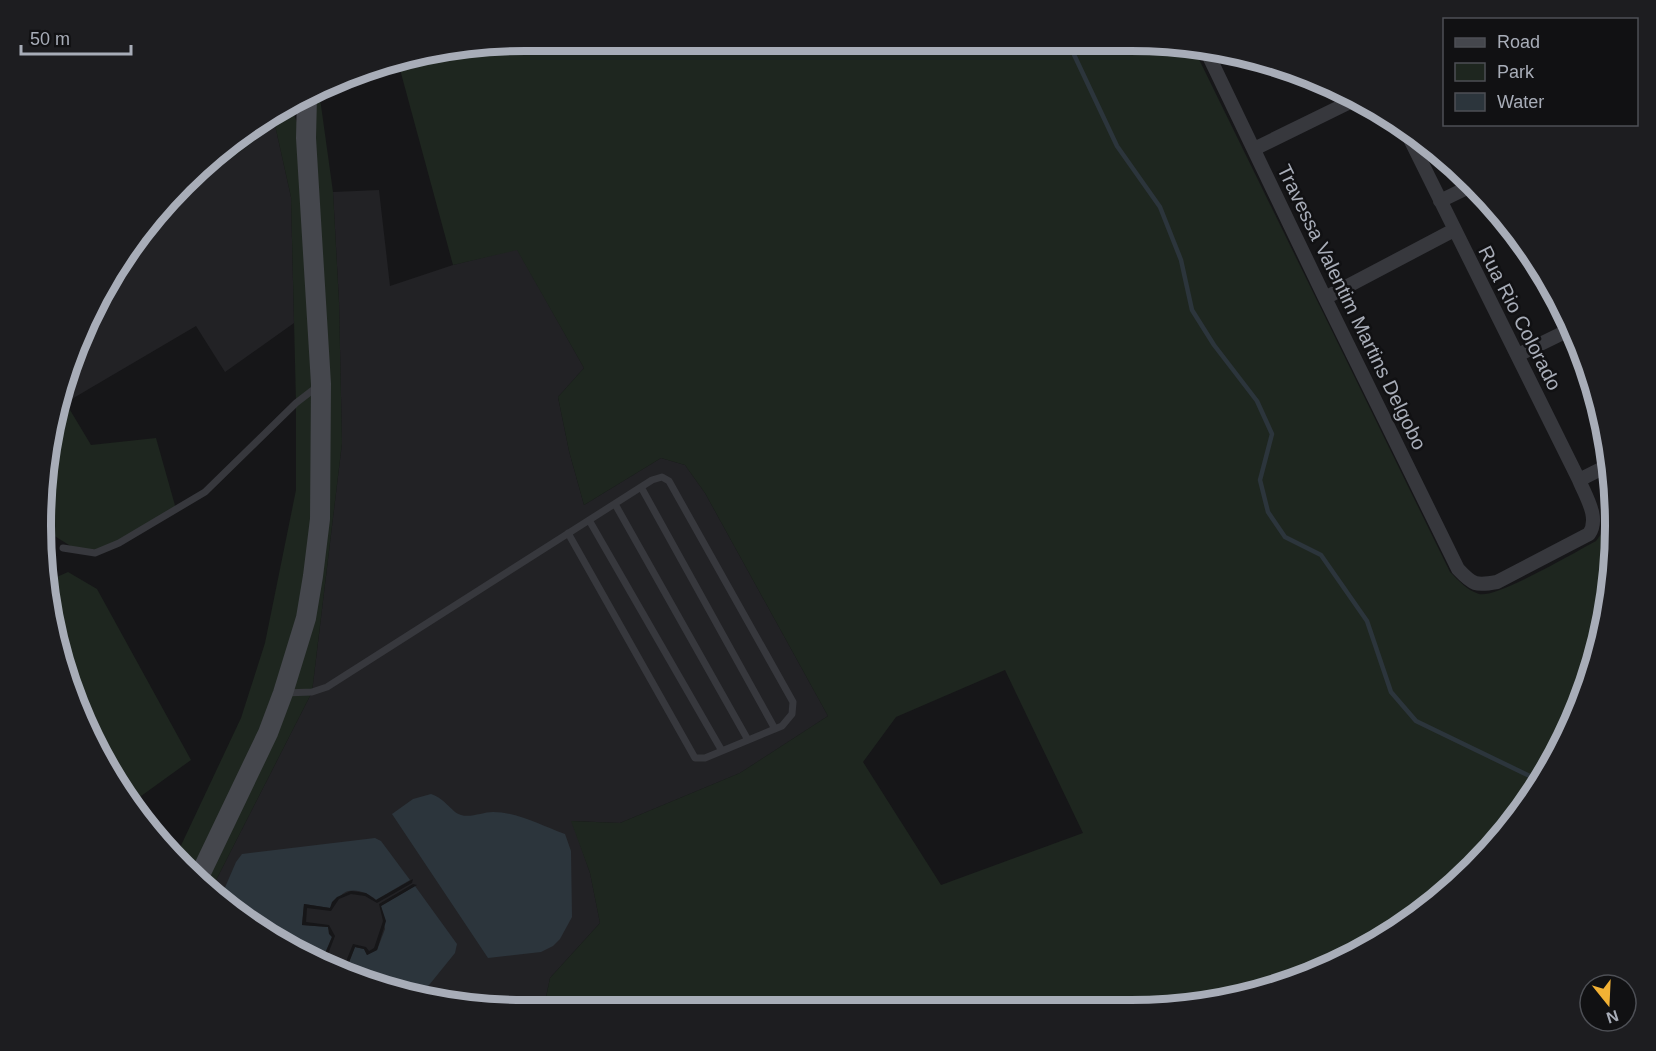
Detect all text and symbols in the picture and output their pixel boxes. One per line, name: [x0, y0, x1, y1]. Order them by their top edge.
scale bar: [21, 18, 130, 56]
legend: [1443, 18, 1638, 126]
text: 50 m: [30, 29, 70, 49]
text: Road: [1497, 32, 1540, 52]
text: Park: [1497, 62, 1535, 82]
text: Water: [1497, 92, 1544, 112]
street label: Travessa Valentim Martins Delgobo: [1273, 161, 1431, 453]
street label: Rua Rio Colorado: [1474, 242, 1566, 394]
north arrow: [1578, 973, 1638, 1033]
text: N: [1604, 1007, 1621, 1027]

